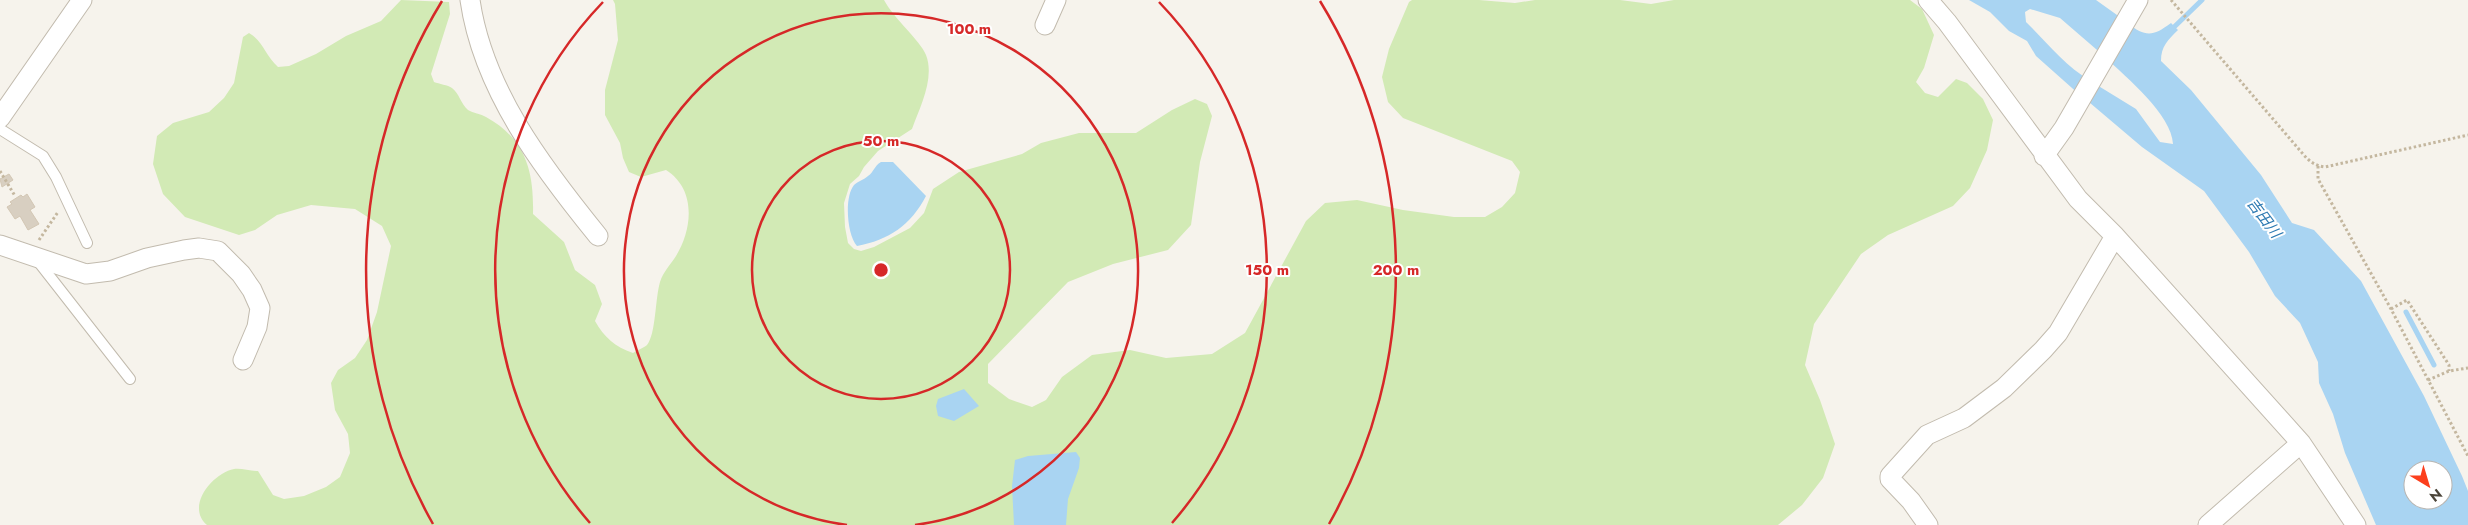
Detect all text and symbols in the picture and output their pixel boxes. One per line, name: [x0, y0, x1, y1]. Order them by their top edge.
text: 100 m: [947, 18, 991, 40]
text: 50 m: [863, 130, 899, 152]
water label: 吉田川: [2242, 193, 2288, 244]
text: 150 m: [1245, 259, 1289, 281]
text: 200 m: [1373, 259, 1419, 281]
centre of rings: [872, 261, 890, 279]
north arrow: [2403, 460, 2453, 510]
text: N: [2425, 484, 2447, 507]

